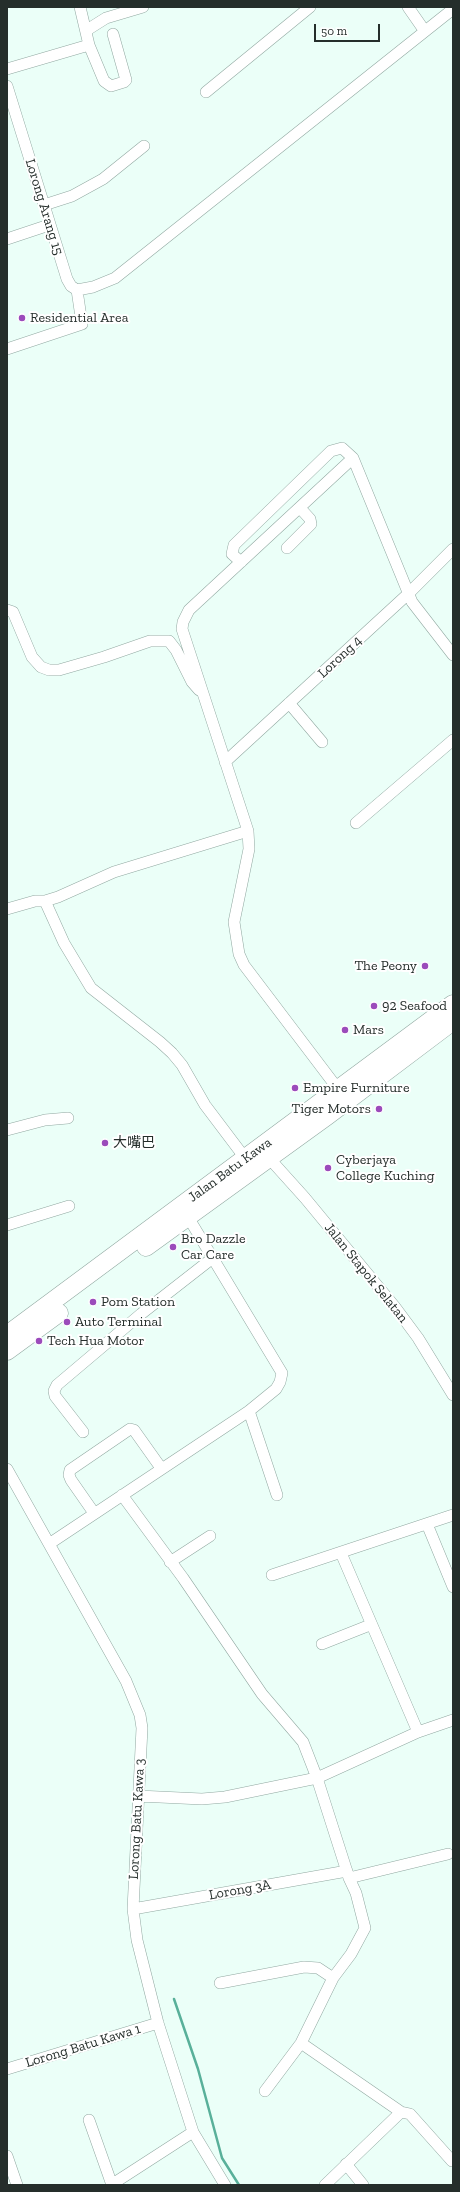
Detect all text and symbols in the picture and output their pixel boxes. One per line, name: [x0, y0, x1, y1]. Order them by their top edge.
scale bar: [316, 16, 382, 42]
text: 50 m: [321, 24, 347, 38]
street label: Lorong Arang 15: [21, 157, 67, 257]
place label: Residential Area: [30, 310, 128, 326]
marker: Residential Area: [17, 313, 27, 323]
street label: Lorong 4: [314, 632, 366, 682]
place label: The Peony: [354, 958, 417, 974]
marker: The Peony: [420, 961, 430, 971]
place label: 92 Seafood: [382, 998, 447, 1014]
marker: 92 Seafood: [369, 1001, 379, 1011]
place label: Mars: [353, 1022, 384, 1038]
marker: Mars: [340, 1025, 350, 1035]
place label: Empire Furniture: [303, 1080, 410, 1096]
marker: Empire Furniture: [290, 1083, 300, 1093]
place label: Tiger Motors: [291, 1101, 371, 1117]
marker: Tiger Motors: [374, 1104, 384, 1114]
street label: Jalan Batu Kawa: [185, 1134, 275, 1206]
place label: 大嘴巴: [113, 1135, 155, 1151]
marker: 大嘴巴: [100, 1138, 110, 1148]
place label: Cyberjaya College Kuching: [336, 1152, 434, 1184]
marker: Cyberjaya College Kuching: [323, 1163, 333, 1173]
street label: Jalan Stapok Selatan: [321, 1220, 411, 1326]
place label: Bro Dazzle Car Care: [181, 1231, 246, 1264]
marker: Bro Dazzle Car Care: [168, 1242, 178, 1252]
place label: Pom Station: [101, 1294, 175, 1310]
marker: Pom Station: [88, 1297, 98, 1307]
place label: Auto Terminal: [75, 1314, 162, 1330]
marker: Auto Terminal: [62, 1317, 72, 1327]
place label: Tech Hua Motor: [47, 1333, 144, 1349]
marker: Tech Hua Motor: [34, 1336, 44, 1346]
street label: Lorong Batu Kawa 3: [125, 1758, 149, 1880]
street label: Lorong 3A: [208, 1876, 272, 1904]
street label: Lorong Batu Kawa 1: [23, 2020, 143, 2072]

